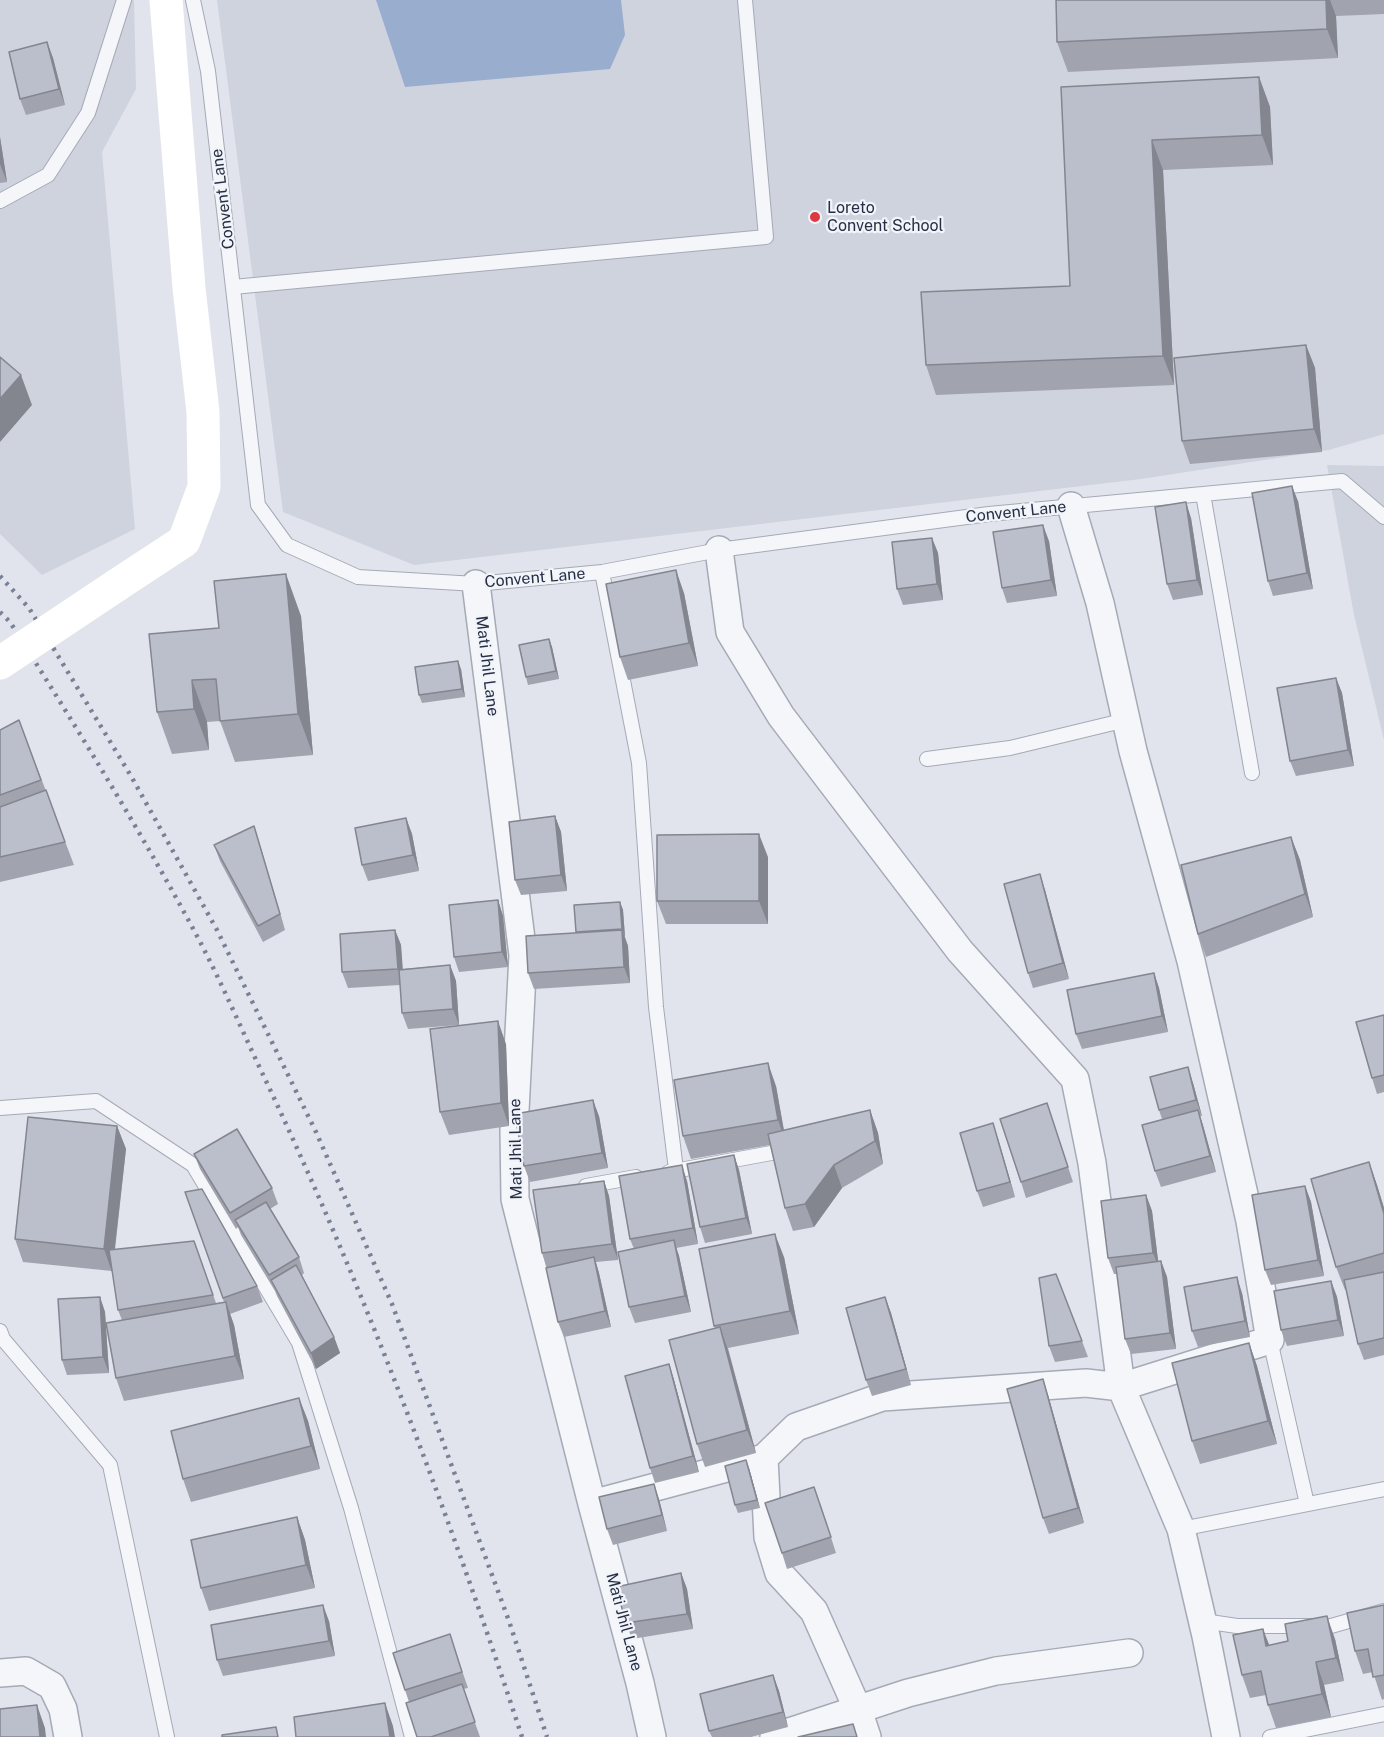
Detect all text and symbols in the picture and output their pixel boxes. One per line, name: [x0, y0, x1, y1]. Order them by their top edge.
street label: Convent Lane: [207, 148, 239, 250]
place label: Loreto Convent School: [827, 198, 943, 236]
marker: Loreto Convent School: [808, 210, 822, 224]
street label: Convent Lane: [965, 497, 1067, 527]
street label: Convent Lane: [484, 564, 586, 592]
street label: Mati Jhil Lane: [471, 615, 503, 717]
street label: Mati Jhil Lane: [506, 1098, 526, 1200]
street label: Mati Jhil Lane: [602, 1571, 646, 1673]

